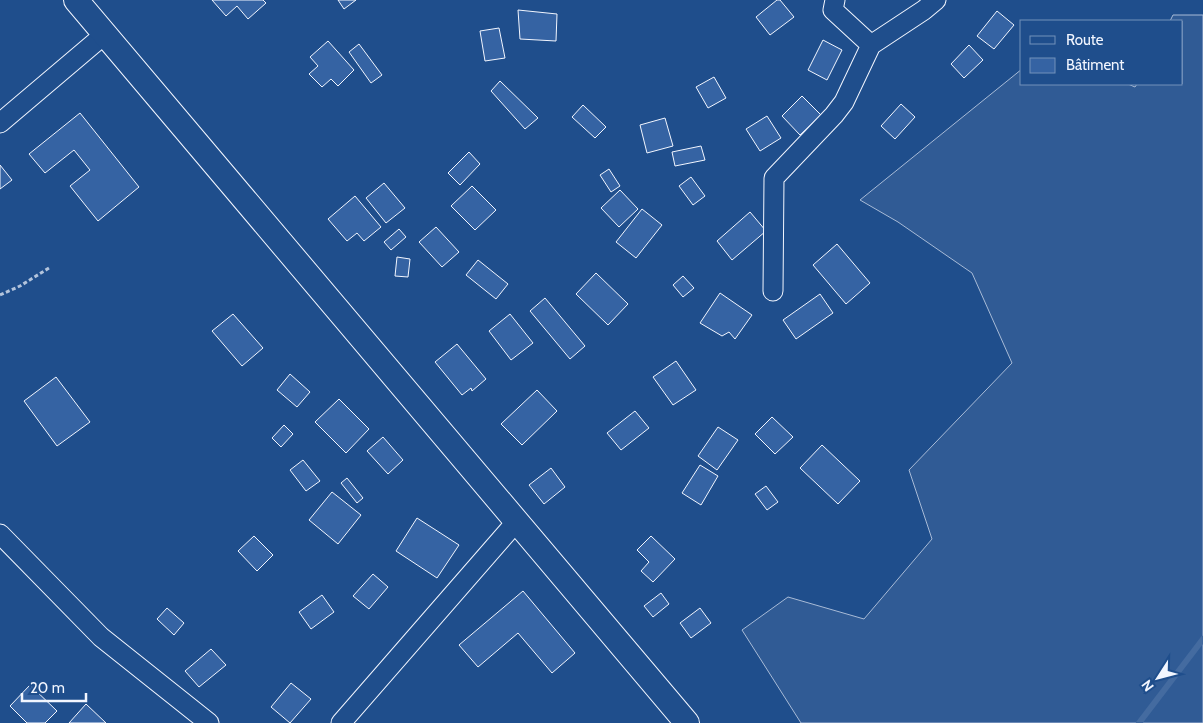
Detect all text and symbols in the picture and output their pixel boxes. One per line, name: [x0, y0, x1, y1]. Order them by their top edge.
legend: [1020, 20, 1183, 85]
text: Route: [1066, 31, 1104, 49]
text: Bâtiment: [1066, 56, 1124, 74]
north arrow: [1133, 653, 1183, 703]
scale bar: [22, 670, 86, 702]
text: N: [1137, 676, 1158, 695]
text: 20 m: [30, 679, 65, 697]

